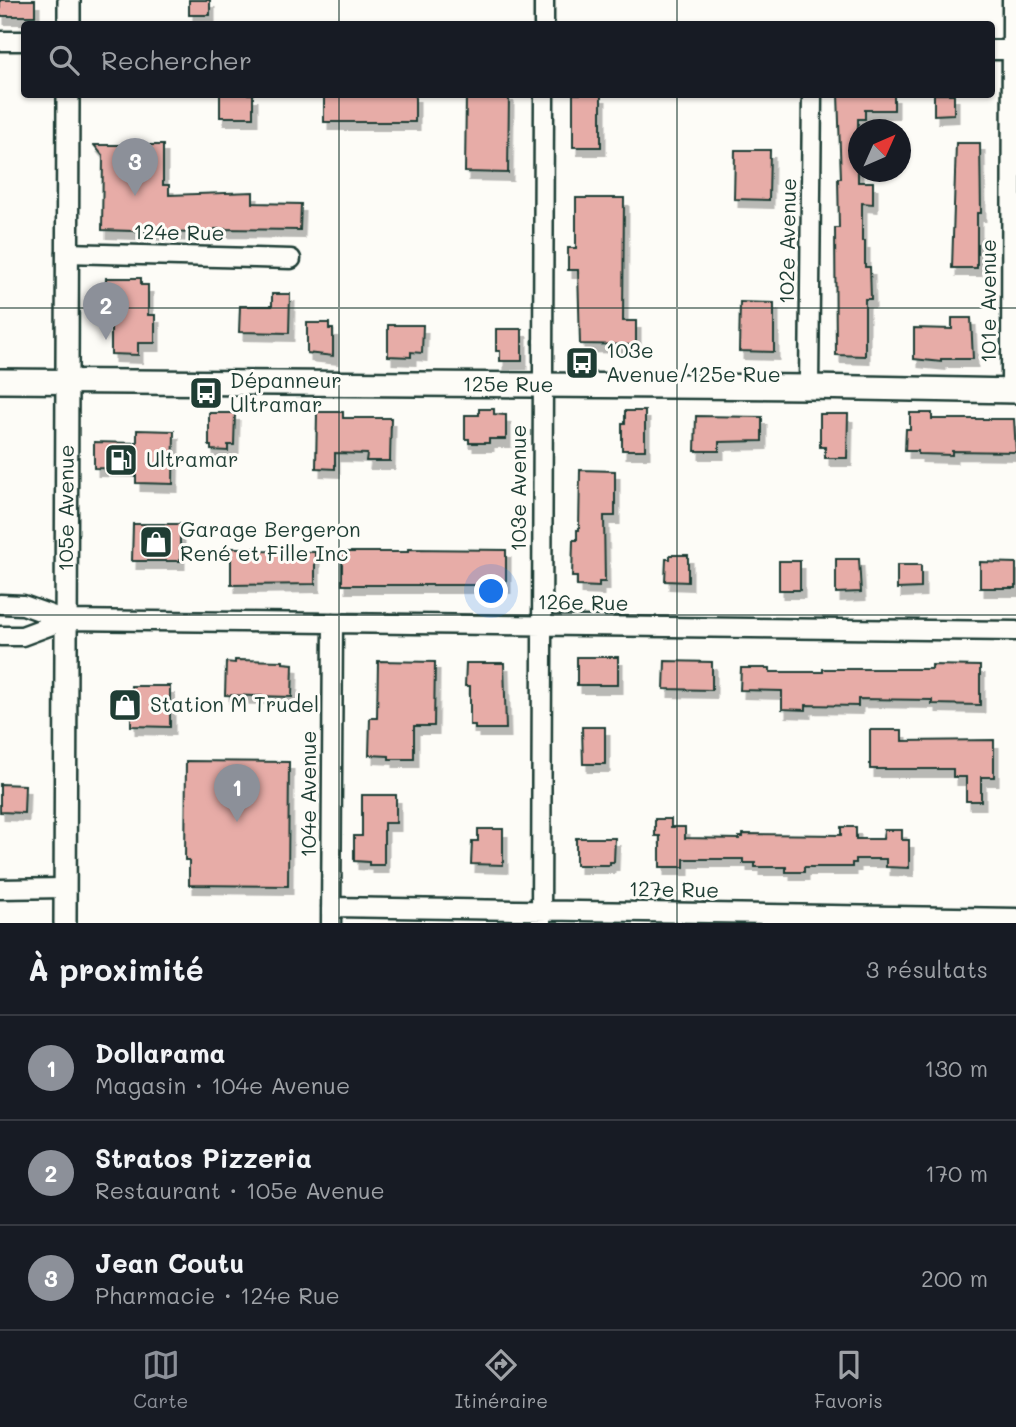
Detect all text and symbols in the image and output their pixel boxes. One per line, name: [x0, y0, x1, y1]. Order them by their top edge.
search box: [21, 21, 995, 98]
icon: search: [45, 41, 83, 79]
text: Rechercher: [101, 43, 252, 77]
north arrow: [848, 119, 911, 182]
pin: 3: [112, 138, 158, 196]
street label: 102e Avenue: [772, 178, 801, 304]
street label: 124e Rue: [133, 217, 225, 246]
street label: 101e Avenue: [974, 239, 1001, 363]
pin: 2: [83, 282, 129, 340]
place label: 103e Avenue/125e Rue: [606, 336, 781, 387]
bus stop icon: 103e Avenue/125e Rue: [563, 344, 601, 382]
place label: Dépanneur Ultramar: [230, 366, 342, 417]
street label: 125e Rue: [462, 369, 554, 397]
bus stop icon: Dépanneur Ultramar: [187, 374, 225, 412]
street label: 103e Avenue: [504, 424, 531, 552]
fuel station icon: Ultramar: [102, 441, 140, 479]
street label: 105e Avenue: [51, 444, 79, 572]
place label: Ultramar: [146, 445, 239, 472]
place label: Garage Bergeron René et Fille Inc: [180, 515, 361, 566]
shop icon: Garage Bergeron René et Fille Inc: [137, 523, 175, 561]
your location: [474, 574, 508, 608]
street label: 126e Rue: [537, 587, 629, 616]
shop icon: Station M Trudel: [106, 686, 144, 724]
place label: Station M Trudel: [150, 690, 319, 717]
street label: 104e Avenue: [294, 730, 321, 858]
pin: 1: [214, 764, 260, 822]
street label: 127e Rue: [629, 874, 719, 903]
text: À proximité: [28, 949, 204, 989]
text: 3 résultats: [866, 954, 988, 984]
text: Dollarama: [95, 1036, 226, 1070]
text: 1: [46, 1053, 56, 1083]
text: 130 m: [924, 1053, 988, 1083]
text: Magasin · 104e Avenue: [95, 1070, 350, 1100]
text: Stratos Pizzeria: [95, 1141, 312, 1175]
text: 2: [45, 1158, 57, 1188]
text: 170 m: [925, 1158, 988, 1188]
text: Restaurant · 105e Avenue: [95, 1175, 385, 1205]
text: Jean Coutu: [95, 1246, 244, 1280]
text: 3: [44, 1263, 58, 1293]
text: 200 m: [921, 1263, 988, 1293]
text: Pharmacie · 124e Rue: [95, 1280, 340, 1310]
tab: Carte: [133, 1346, 188, 1413]
tab: Itinéraire: [455, 1346, 548, 1413]
tab: Favoris: [814, 1346, 883, 1413]

